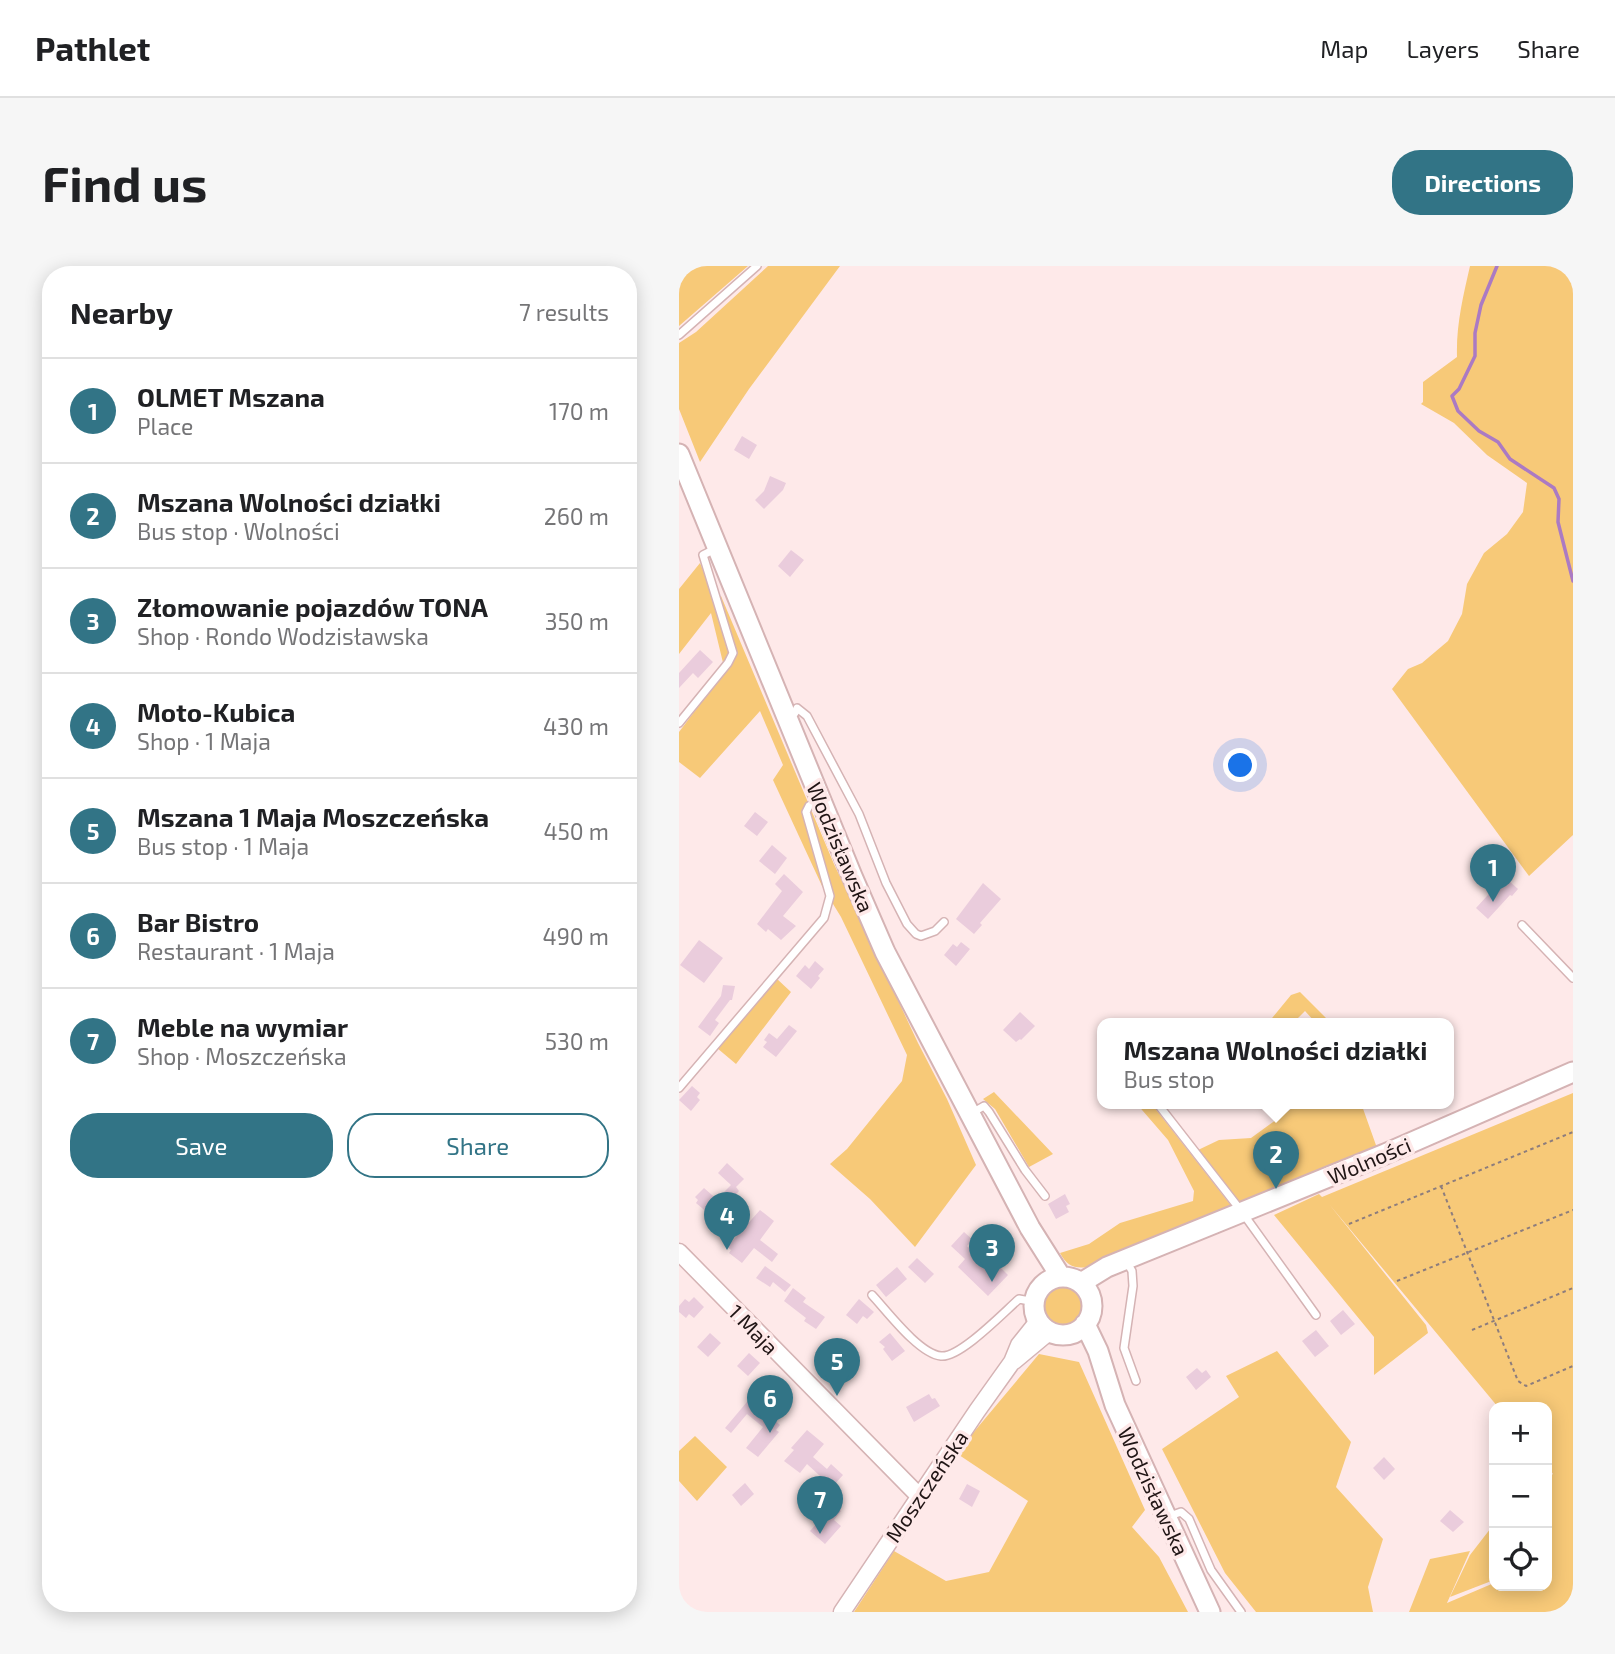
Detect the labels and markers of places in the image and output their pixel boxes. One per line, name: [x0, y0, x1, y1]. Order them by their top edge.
pin: 1: [1470, 844, 1516, 902]
pin: 2: [1253, 1131, 1299, 1189]
pin: 4: [704, 1192, 750, 1250]
pin: 3: [969, 1224, 1015, 1282]
pin: 5: [814, 1338, 860, 1396]
pin: 6: [747, 1375, 793, 1433]
pin: 7: [797, 1476, 843, 1534]

